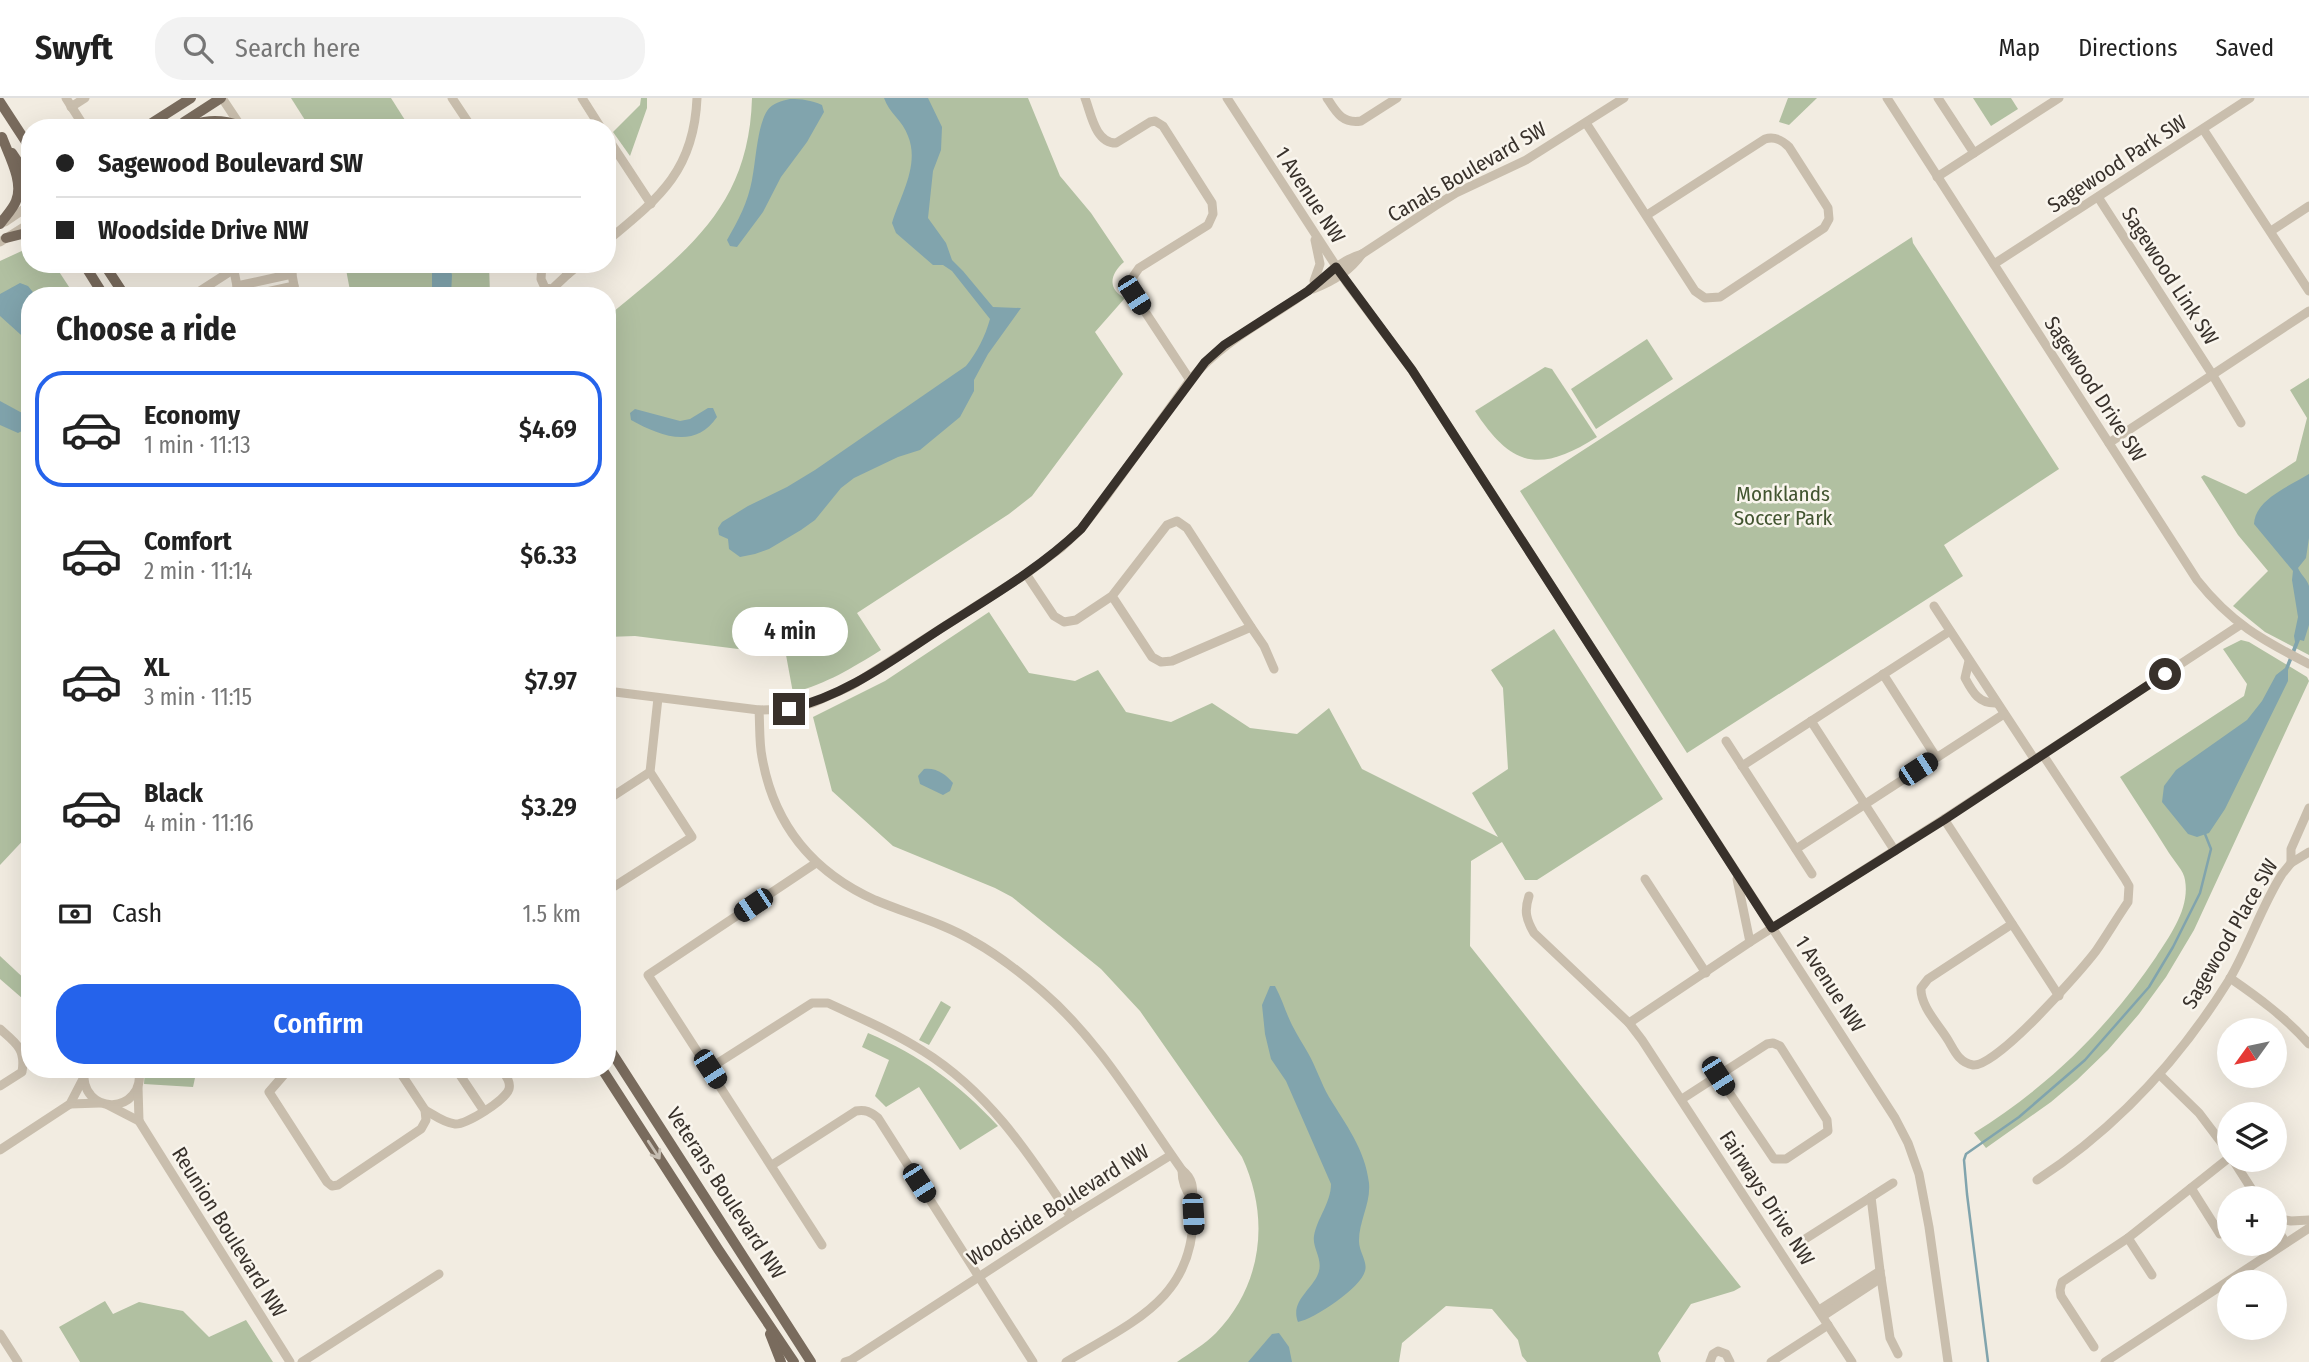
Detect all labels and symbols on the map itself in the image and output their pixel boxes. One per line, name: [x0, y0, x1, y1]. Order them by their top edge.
street label: Sagewood Park SW: [2043, 109, 2192, 219]
street label: Canals Boulevard SW: [1383, 116, 1551, 228]
street label: 1 Avenue NW: [1269, 142, 1351, 248]
street label: Sagewood Link SW: [2116, 202, 2224, 350]
car: [1114, 272, 1155, 318]
street label: Sagewood Drive SW: [2038, 312, 2152, 467]
park label: Monklands Soccer Park: [1734, 481, 1832, 531]
callout: 4 min: [731, 608, 847, 656]
route start: [2149, 658, 2181, 690]
route end: [773, 693, 805, 725]
car: [1895, 749, 1942, 789]
street label: Sagewood Place SW: [2177, 854, 2284, 1014]
car: [730, 885, 777, 925]
street label: 1 Avenue NW: [1789, 931, 1871, 1037]
north arrow: [2217, 1018, 2287, 1088]
car: [690, 1046, 731, 1092]
car: [1698, 1053, 1739, 1099]
street label: Veterans Boulevard NW: [661, 1102, 791, 1284]
street label: Fairways Drive NW: [1714, 1126, 1820, 1270]
street label: Woodside Boulevard NW: [962, 1138, 1154, 1272]
one-way arrow: [648, 1139, 662, 1159]
street label: Reunion Boulevard NW: [166, 1142, 292, 1322]
car: [899, 1160, 940, 1206]
car: [1182, 1192, 1205, 1236]

